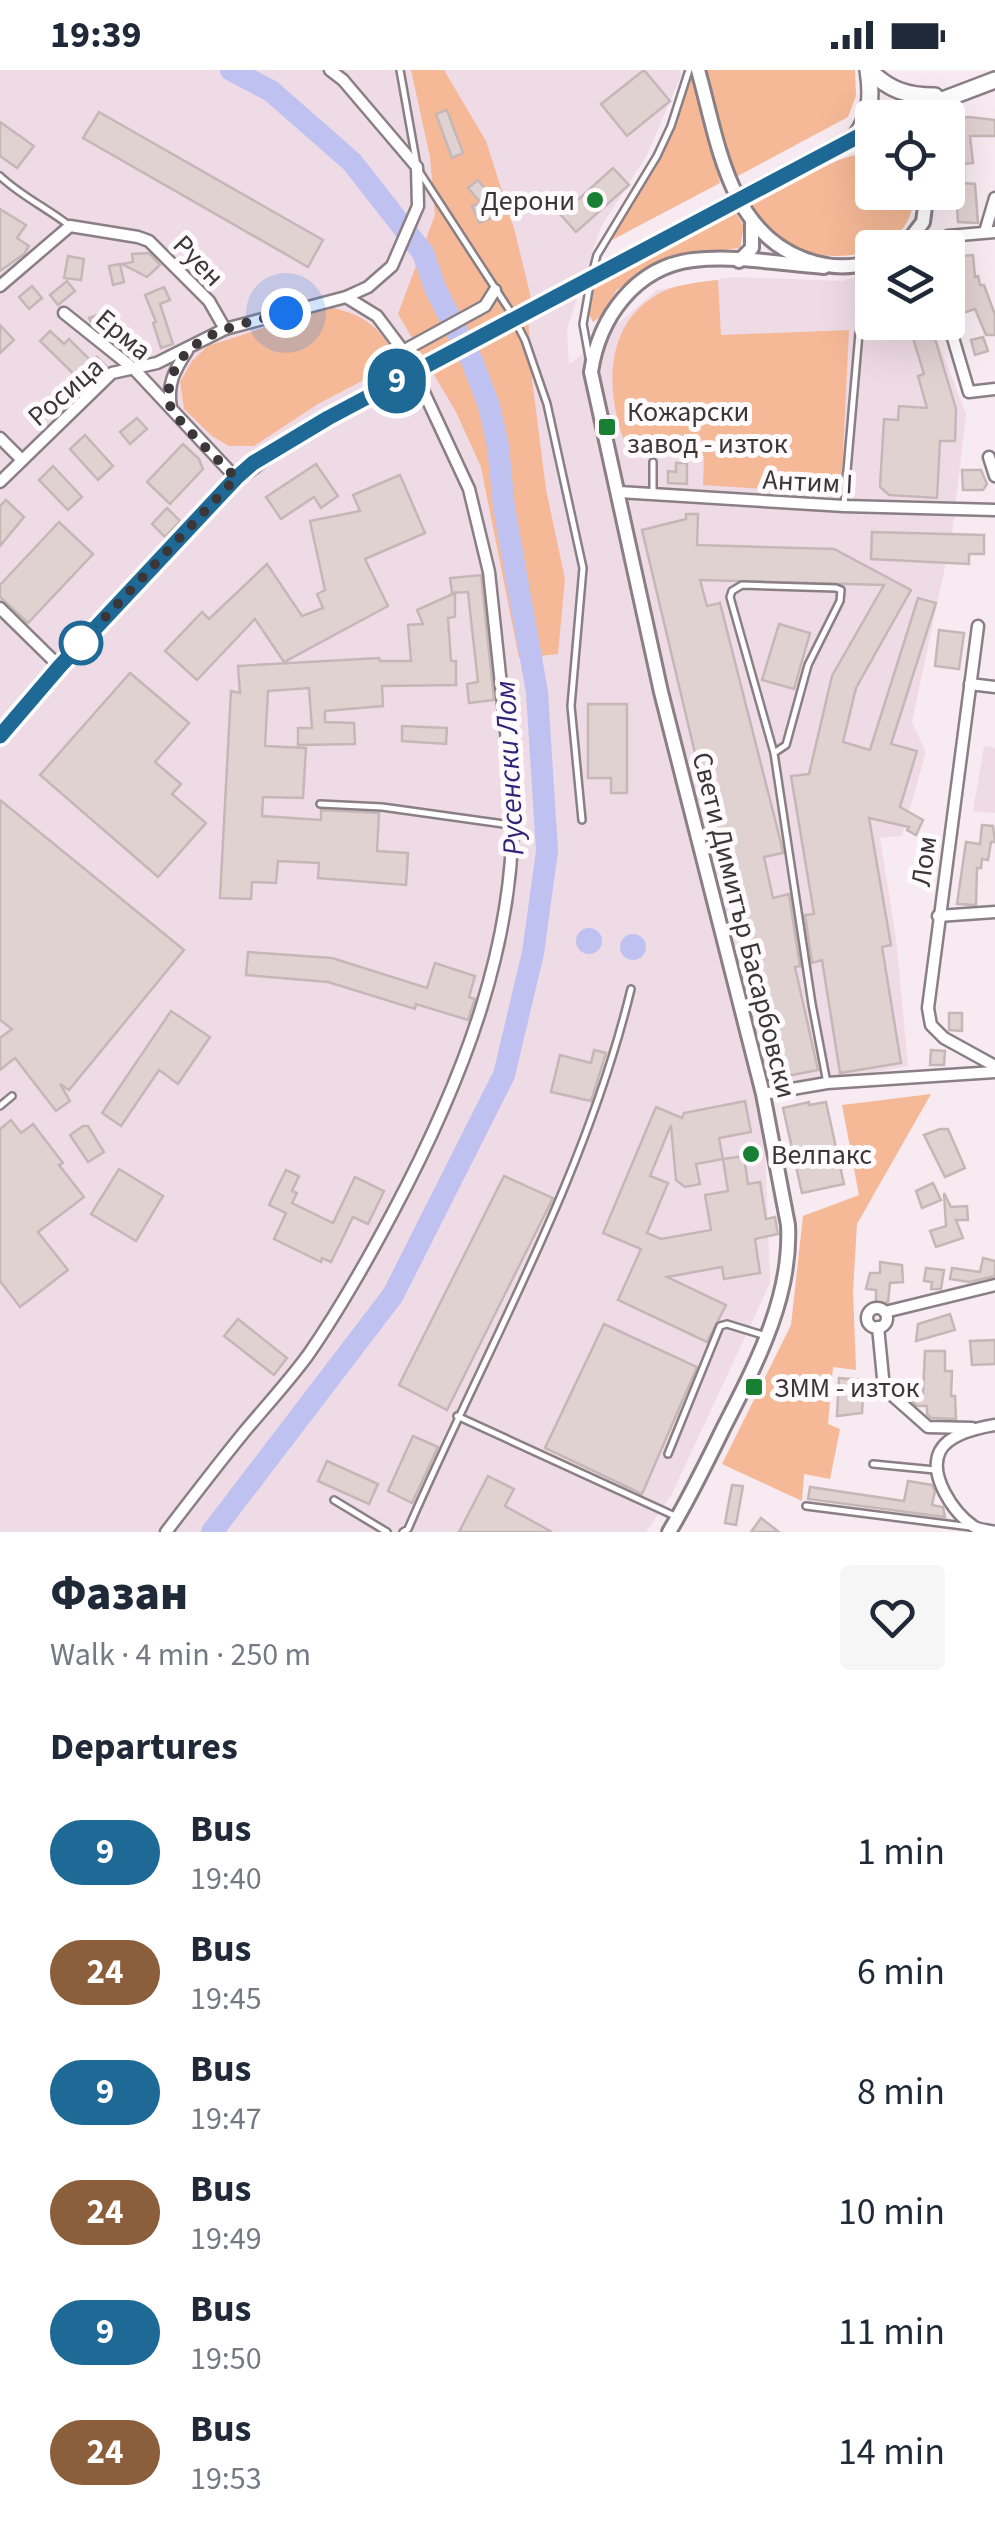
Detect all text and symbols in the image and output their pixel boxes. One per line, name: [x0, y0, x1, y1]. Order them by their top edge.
text: 19:39: [50, 8, 142, 62]
map controls: [855, 100, 965, 340]
button: locate: [855, 100, 965, 210]
place label: Дерони: [481, 181, 575, 221]
marker: Дерони: [584, 189, 606, 211]
street label: Руен: [164, 226, 233, 296]
button: layers: [855, 230, 965, 340]
your location: [261, 288, 311, 338]
street label: Ерма: [87, 299, 160, 370]
street label: Росица: [19, 348, 112, 436]
line badge: 9: [364, 348, 430, 414]
text: 9: [388, 356, 406, 406]
place label: Кожарски завод - изток: [627, 392, 788, 464]
marker: Кожарски завод - изток: [596, 416, 618, 438]
street label: Антим I: [762, 460, 854, 504]
unlabelled marker: [60, 622, 102, 664]
water label: Русенски Лом: [483, 679, 536, 857]
street label: Свети Димитър Басарбовски: [682, 748, 806, 1102]
street label: Лом: [901, 833, 947, 889]
place label: Велпакс: [771, 1135, 872, 1175]
marker: Велпакс: [740, 1143, 762, 1165]
place label: ЗММ - изток: [774, 1368, 920, 1408]
marker: ЗММ - изток: [743, 1376, 765, 1398]
text: Фазан: [50, 1560, 188, 1628]
button: heart: [840, 1565, 945, 1670]
text: Walk · 4 min · 250 m: [50, 1632, 311, 1678]
text: Departures: [50, 1720, 238, 1774]
text: Bus: [190, 1802, 251, 1856]
text: 1 min: [857, 1825, 945, 1879]
text: 9: [96, 1827, 114, 1877]
text: 19:40: [190, 1856, 262, 1902]
text: Bus: [190, 1922, 251, 1976]
text: 6 min: [857, 1945, 945, 1999]
text: 24: [87, 1947, 123, 1997]
text: 19:45: [190, 1976, 262, 2022]
text: Bus: [190, 2042, 251, 2096]
text: 8 min: [857, 2065, 945, 2119]
text: 9: [96, 2067, 114, 2117]
text: 19:47: [190, 2096, 262, 2142]
text: Bus: [190, 2162, 251, 2216]
text: 10 min: [838, 2185, 945, 2239]
text: 24: [87, 2187, 123, 2237]
text: 19:49: [190, 2216, 262, 2262]
text: Bus: [190, 2282, 251, 2336]
text: 11 min: [838, 2305, 945, 2359]
text: 9: [96, 2307, 114, 2357]
text: 19:50: [190, 2336, 262, 2382]
text: Bus: [190, 2402, 251, 2456]
text: 14 min: [838, 2425, 945, 2479]
text: 24: [87, 2427, 123, 2477]
text: 19:53: [190, 2456, 262, 2502]

